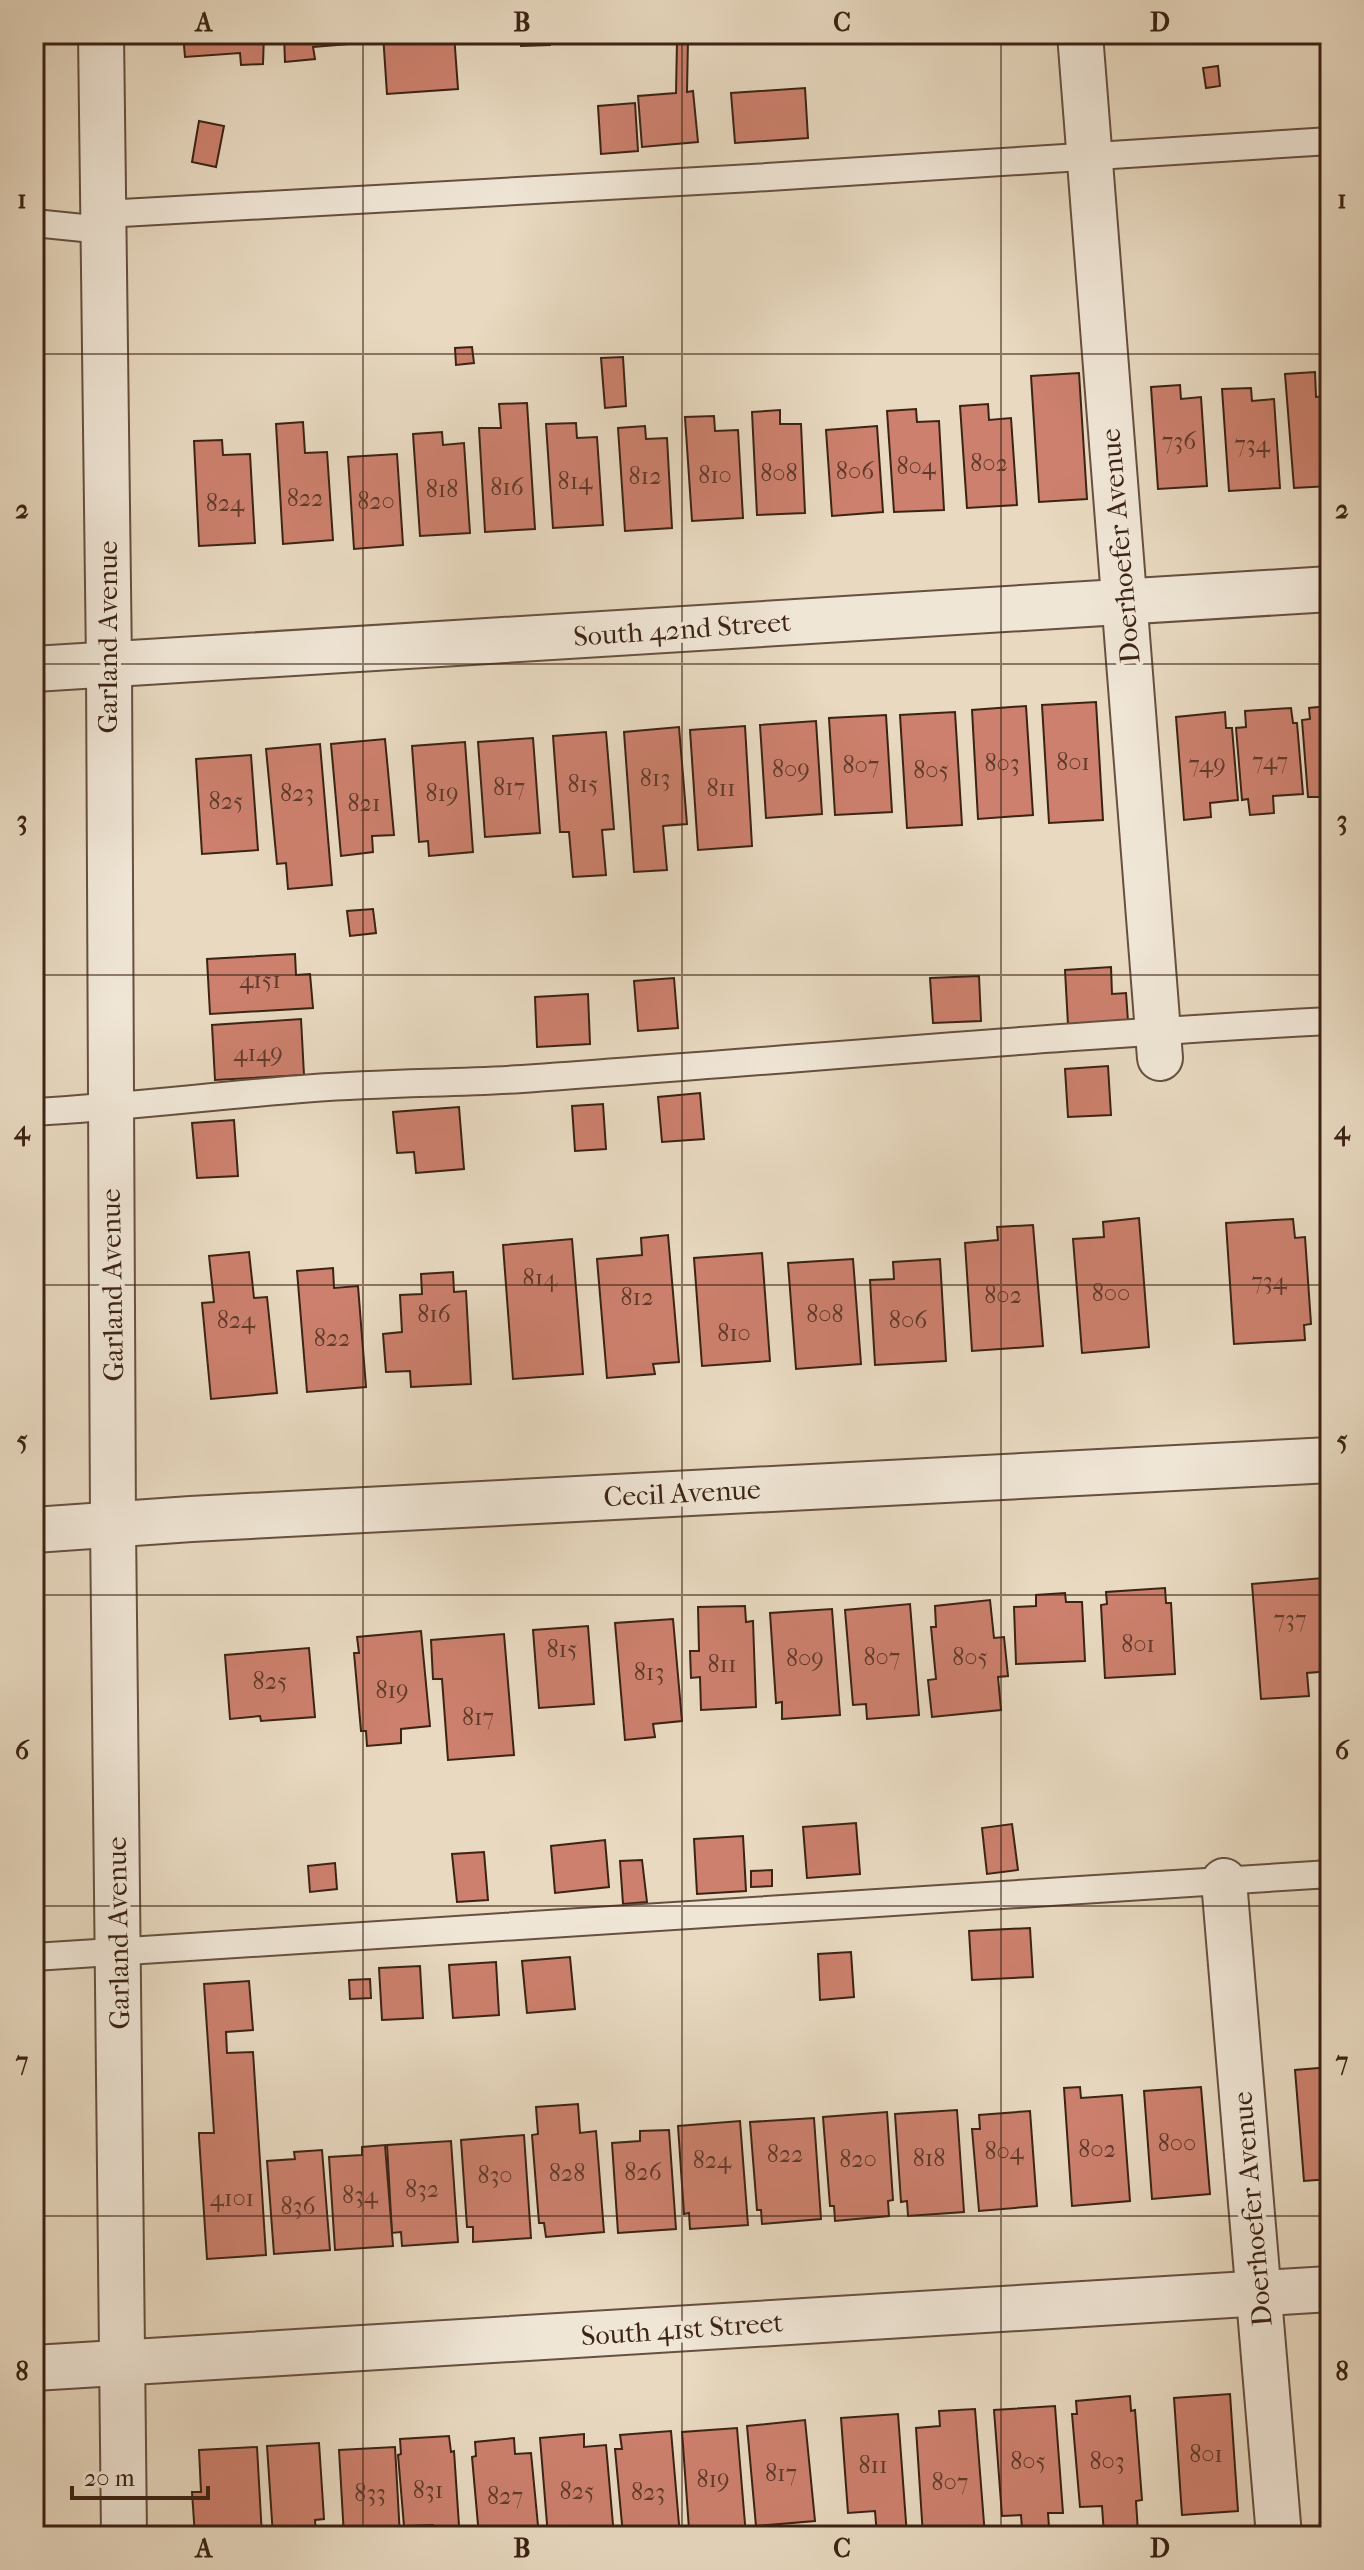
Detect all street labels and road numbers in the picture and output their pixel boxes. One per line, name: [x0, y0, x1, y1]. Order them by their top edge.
street label: Doerhoefer Avenue: [1093, 427, 1147, 665]
street label: Garland Avenue: [91, 540, 124, 733]
street label: South 42nd Street: [572, 605, 792, 653]
street label: Garland Avenue: [94, 1188, 130, 1382]
street label: Cecil Avenue: [603, 1472, 762, 1514]
street label: Garland Avenue: [100, 1836, 136, 2030]
street label: Doerhoefer Avenue: [1225, 2090, 1279, 2328]
street label: South 41st Street: [580, 2305, 784, 2353]

